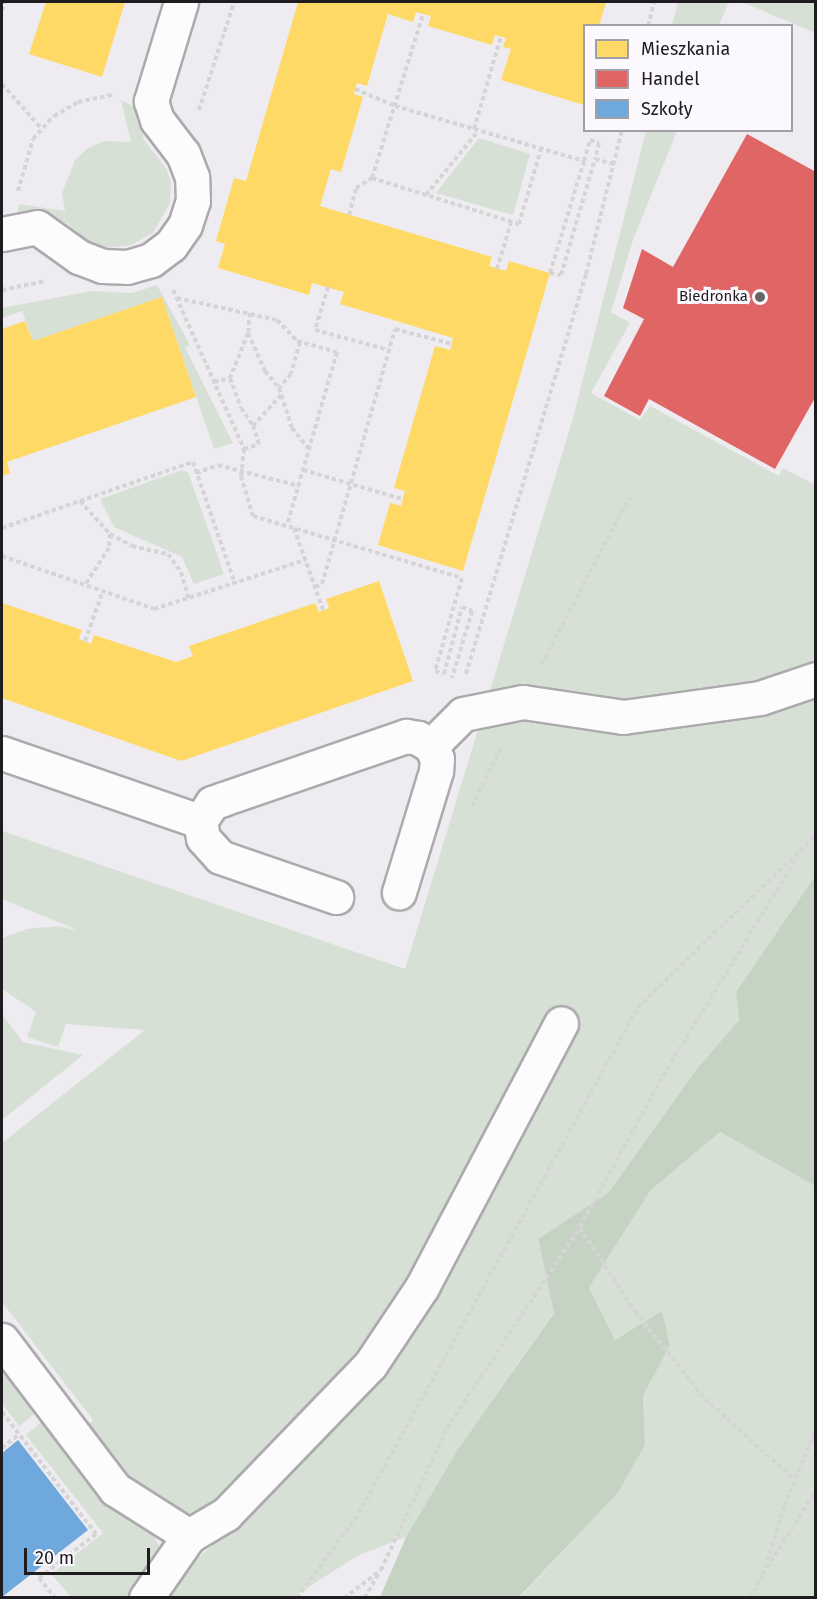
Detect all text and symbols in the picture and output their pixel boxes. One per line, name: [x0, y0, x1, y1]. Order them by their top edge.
legend: [583, 24, 793, 132]
text: Mieszkania: [641, 38, 730, 60]
text: Handel: [641, 68, 699, 90]
text: Szkoły: [641, 98, 693, 120]
place label: Biedronka: [679, 288, 748, 306]
marker: Biedronka: [753, 290, 767, 304]
scale bar: [27, 1536, 153, 1574]
text: 20 m: [35, 1547, 74, 1569]

